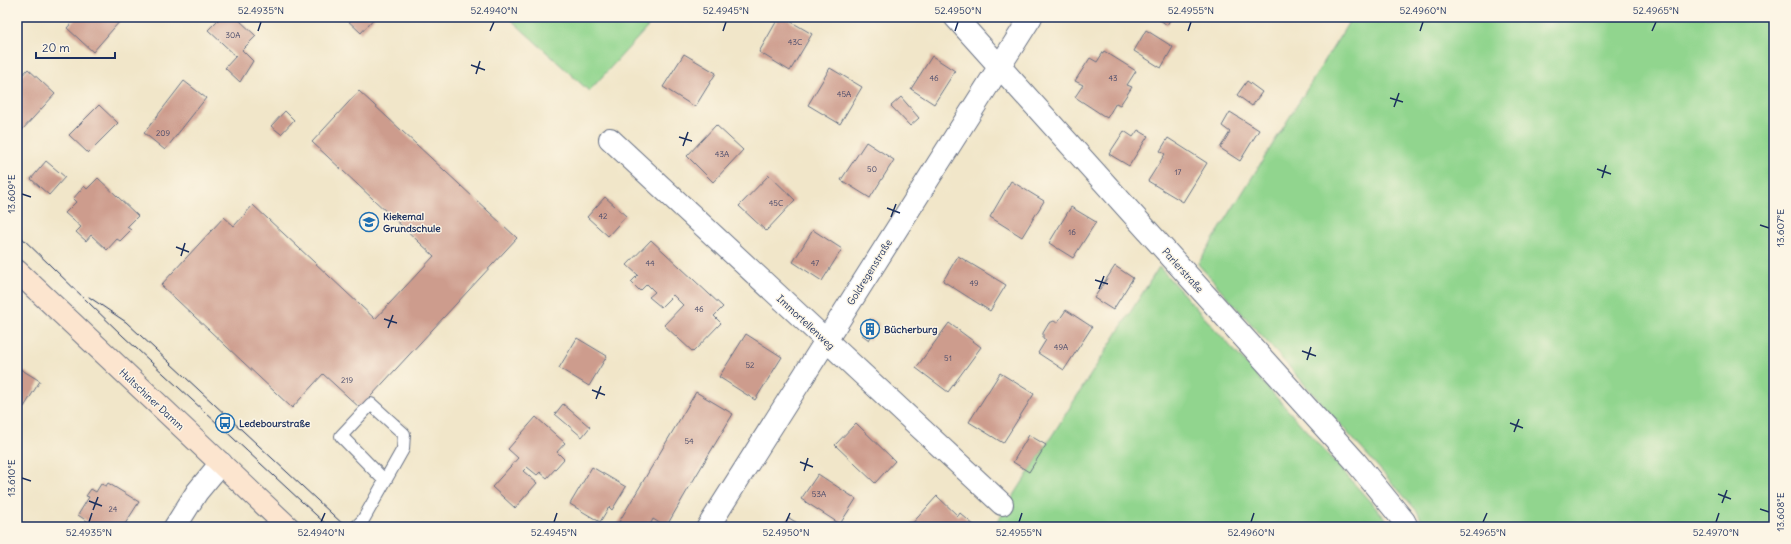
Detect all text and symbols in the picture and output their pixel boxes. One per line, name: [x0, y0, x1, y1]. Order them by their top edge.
text: 52.4935°N: [238, 4, 284, 17]
text: 52.4940°N: [470, 4, 518, 17]
text: 52.4945°N: [703, 4, 749, 17]
text: 52.4950°N: [934, 4, 982, 17]
text: 52.4955°N: [1168, 4, 1214, 17]
text: 52.4960°N: [1399, 4, 1447, 17]
text: 52.4965°N: [1633, 4, 1679, 17]
house number: 30A: [226, 30, 240, 40]
scale bar: [36, 34, 115, 60]
house number: 43C: [788, 37, 802, 47]
text: 20 m: [42, 40, 70, 55]
house number: 46: [929, 73, 939, 83]
house number: 43: [1108, 73, 1118, 83]
house number: 45A: [837, 89, 851, 99]
house number: 209: [156, 128, 171, 138]
house number: 43A: [715, 149, 729, 159]
house number: 50: [867, 164, 877, 174]
house number: 17: [1174, 167, 1182, 177]
text: 13.609°E: [5, 174, 18, 214]
house number: 45C: [769, 198, 783, 208]
text: 13.607°E: [1774, 209, 1787, 247]
place label: Kiekemal Grundschule: [383, 210, 441, 235]
school or university icon: Kiekemal Grundschule: [358, 211, 380, 233]
house number: 42: [598, 211, 608, 221]
house number: 16: [1068, 227, 1076, 237]
street label: Goldregenstraße: [844, 237, 895, 308]
street label: Parlerstraße: [1159, 245, 1206, 295]
house number: 44: [645, 258, 655, 268]
house number: 47: [811, 258, 819, 268]
house number: 49: [969, 278, 979, 288]
street label: Immortellenweg: [774, 292, 837, 353]
house number: 46: [694, 304, 704, 314]
building icon: Bücherburg: [859, 318, 881, 340]
place label: Bücherburg: [884, 323, 938, 336]
house number: 49A: [1054, 342, 1068, 352]
house number: 51: [944, 353, 952, 363]
house number: 52: [746, 360, 755, 370]
street label: Hultschiner Damm: [116, 366, 187, 433]
house number: 219: [341, 375, 353, 385]
bus stop icon: Ledebourstraße: [214, 412, 236, 434]
place label: Ledebourstraße: [239, 417, 311, 430]
house number: 54: [684, 436, 694, 446]
text: 13.610°E: [5, 459, 18, 497]
house number: 53A: [812, 489, 826, 499]
text: 13.608°E: [1774, 492, 1787, 532]
house number: 24: [109, 504, 118, 514]
text: 52.4935°N: [66, 526, 112, 539]
text: 52.4940°N: [297, 526, 345, 539]
text: 52.4945°N: [531, 526, 577, 539]
text: 52.4950°N: [762, 526, 810, 539]
text: 52.4955°N: [996, 526, 1042, 539]
text: 52.4960°N: [1227, 526, 1275, 539]
text: 52.4965°N: [1460, 526, 1506, 539]
text: 52.4970°N: [1693, 526, 1739, 539]

